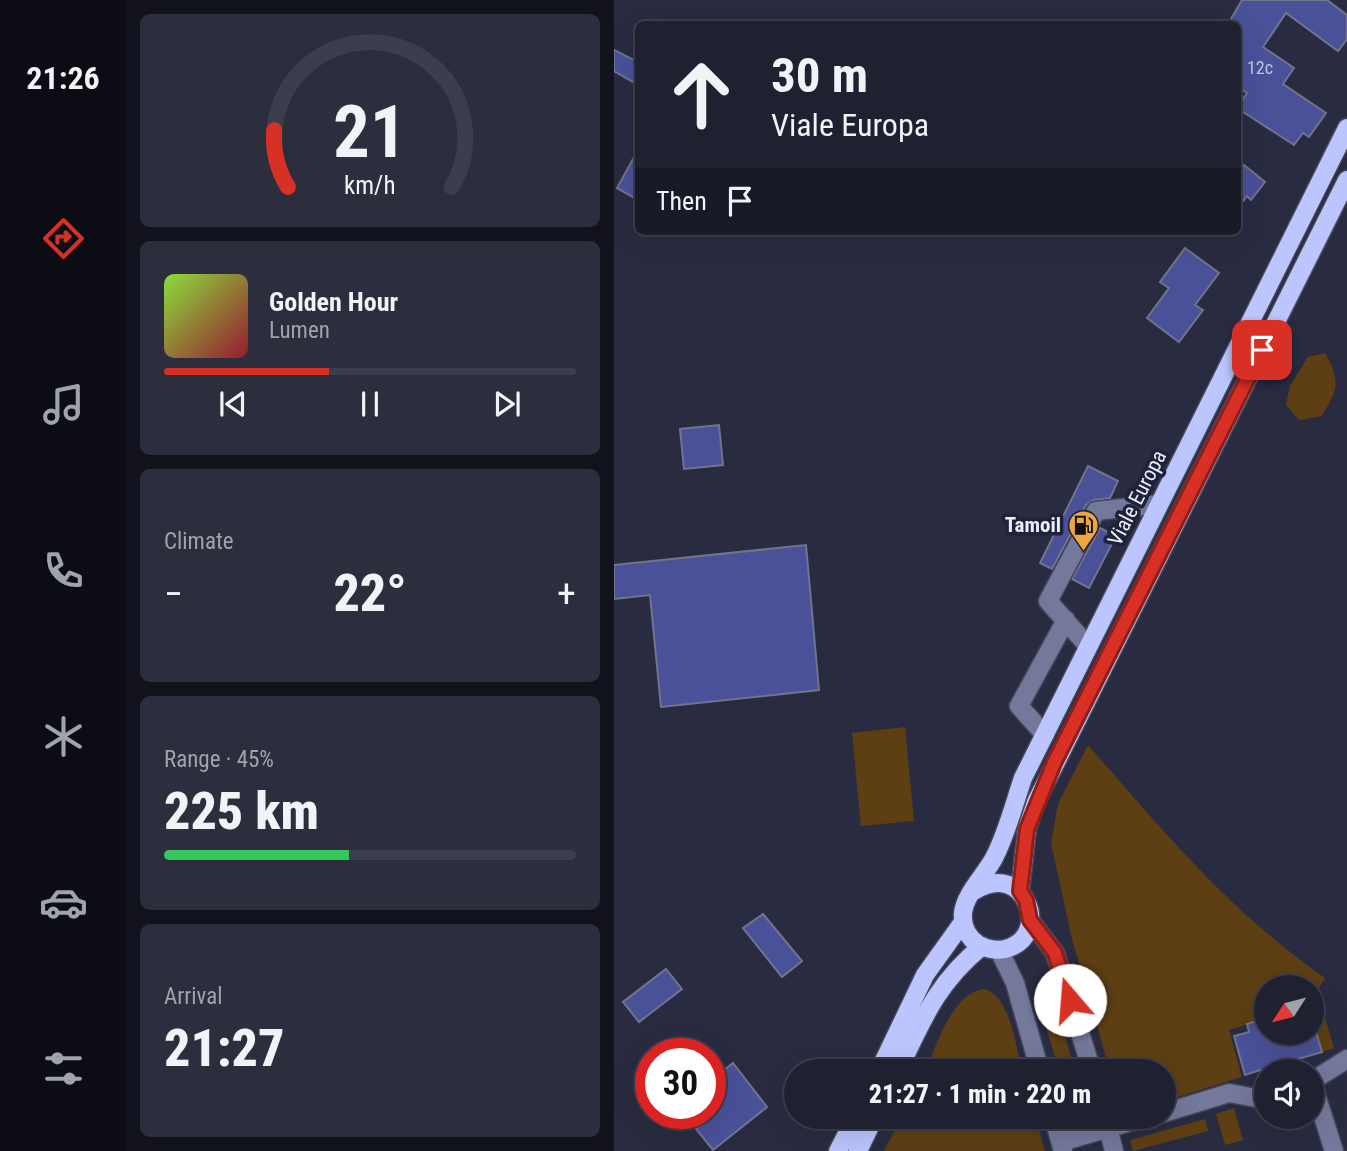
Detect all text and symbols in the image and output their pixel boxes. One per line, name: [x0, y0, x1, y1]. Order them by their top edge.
text: 30 m: [771, 47, 868, 104]
icon: ahead: [656, 49, 747, 140]
house number: 12c: [1247, 57, 1273, 78]
text: 21:26: [26, 59, 100, 97]
text: 21: [333, 89, 407, 175]
text: Viale Europa: [771, 106, 929, 144]
text: km/h: [344, 171, 396, 200]
icon: arrive: [721, 182, 759, 220]
text: Then: [656, 186, 707, 216]
icon: directions: [39, 214, 88, 263]
text: Golden Hour: [269, 287, 398, 317]
text: Lumen: [269, 317, 330, 344]
pin: [1232, 320, 1292, 380]
icon: arrive: [1243, 331, 1281, 369]
icon: music: [39, 380, 88, 429]
icon: previous: [214, 385, 252, 423]
icon: pause: [351, 385, 389, 423]
icon: next: [488, 385, 526, 423]
street label: Viale Europa: [1103, 446, 1171, 550]
fuel station icon: Tamoil: [1067, 508, 1101, 552]
place label: Tamoil: [1005, 513, 1061, 537]
text: Climate: [164, 528, 234, 555]
icon: phone: [39, 546, 88, 595]
text: 22°: [333, 563, 407, 624]
text: −: [164, 572, 183, 616]
text: +: [557, 572, 576, 616]
icon: climate: [39, 712, 88, 761]
text: Range · 45%: [164, 746, 274, 773]
text: 225 km: [164, 781, 319, 842]
icon: car: [39, 878, 88, 927]
position arrow: [1033, 963, 1107, 1037]
north arrow: [1254, 975, 1324, 1045]
map controls: [1254, 975, 1324, 1129]
text: Arrival: [164, 983, 223, 1010]
text: 21:27: [164, 1018, 284, 1079]
speed limit sign: 30: [635, 1038, 726, 1129]
icon: filters: [39, 1044, 88, 1093]
button: sound: [1254, 1059, 1324, 1129]
text: 21:27 · 1 min · 220 m: [869, 1079, 1091, 1109]

